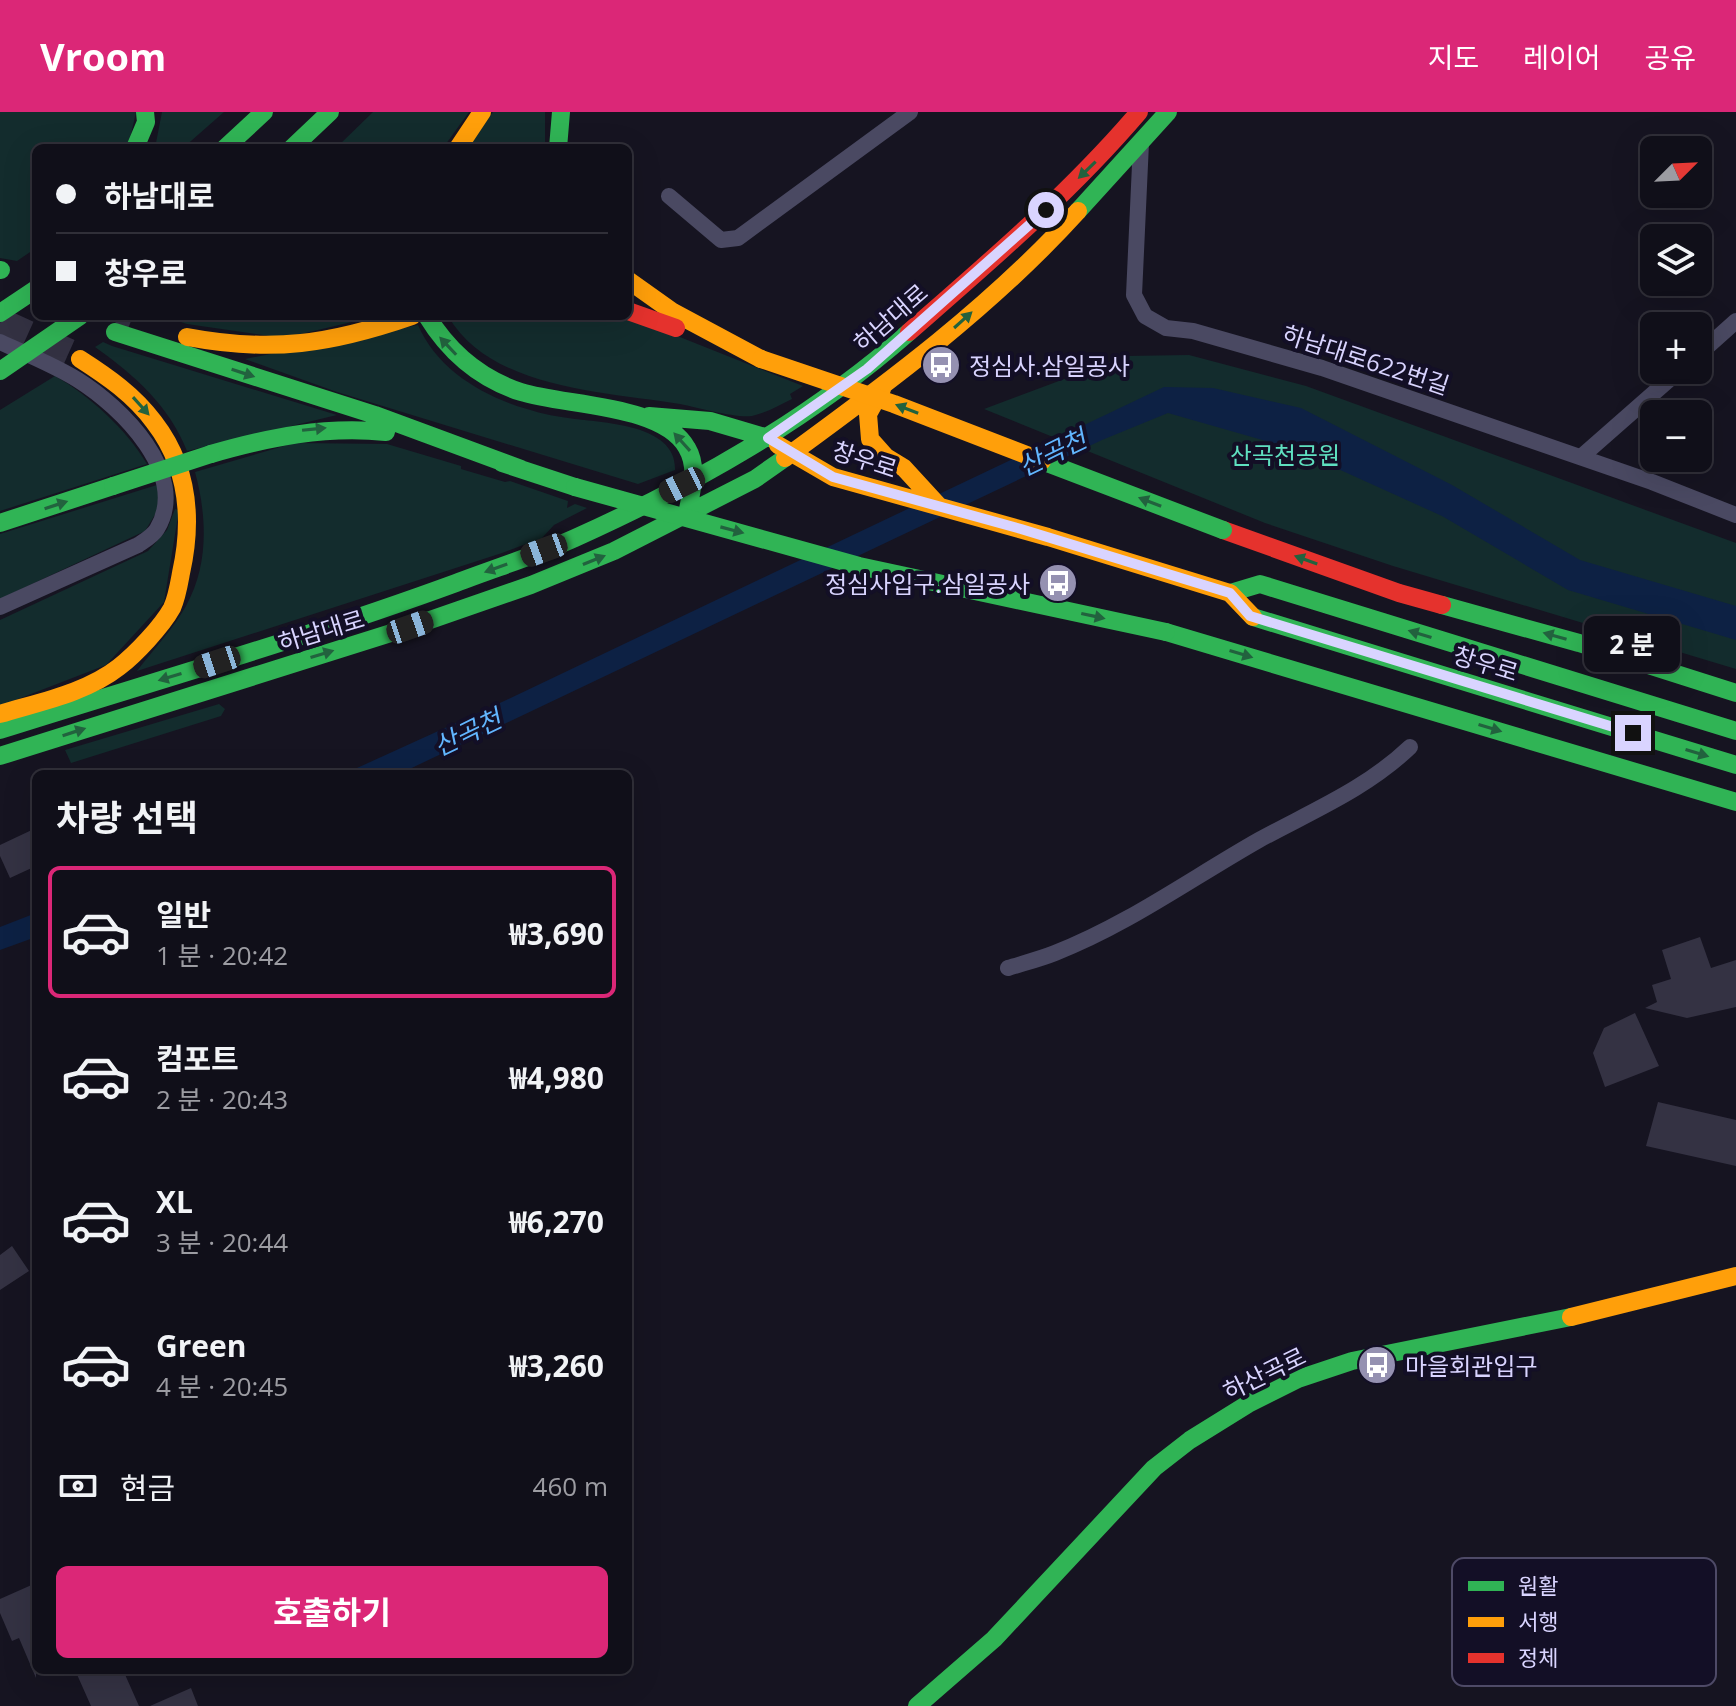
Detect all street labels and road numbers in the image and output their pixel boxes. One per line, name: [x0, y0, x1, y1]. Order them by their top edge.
street label: 하남대로: [846, 276, 934, 358]
street label: 하남대로622번길: [1278, 316, 1454, 402]
street label: 창우로: [828, 433, 902, 485]
street label: 하남대로: [274, 601, 368, 659]
street label: 창우로: [1449, 638, 1523, 688]
street label: 하산곡로: [1217, 1339, 1311, 1407]

